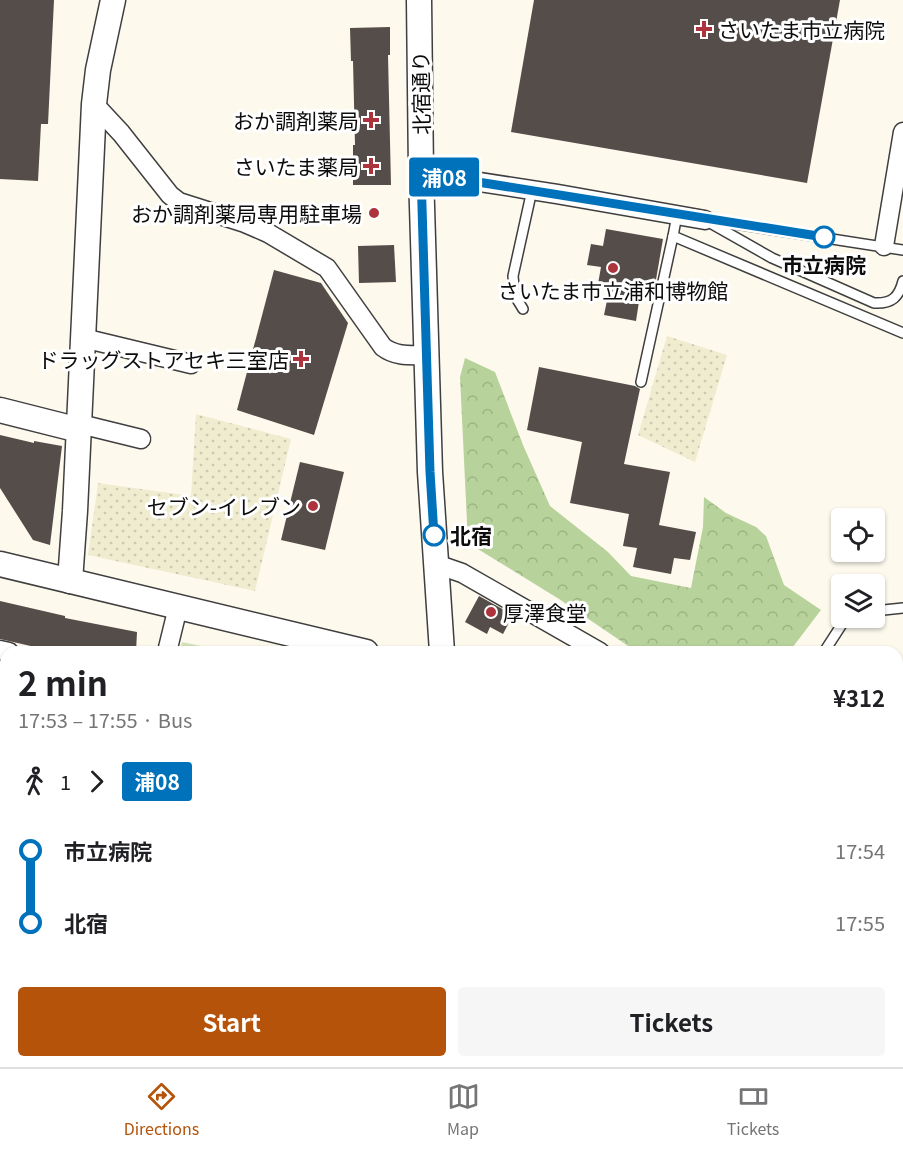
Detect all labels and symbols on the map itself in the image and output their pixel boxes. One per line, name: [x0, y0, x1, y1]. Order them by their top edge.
place label: さいたま市立病院: [718, 14, 885, 44]
marker: さいたま市立病院: [695, 20, 713, 38]
street label: 北宿通り: [404, 51, 436, 135]
place label: おか調剤薬局: [233, 105, 359, 135]
marker: おか調剤薬局: [364, 113, 378, 127]
place label: さいたま薬局: [234, 151, 359, 181]
line badge: 浦08: [410, 158, 478, 196]
marker: さいたま薬局: [364, 159, 378, 173]
place label: おか調剤薬局専用駐車場: [131, 198, 362, 228]
marker: おか調剤薬局専用駐車場: [367, 206, 381, 220]
marker: 市立病院: [813, 226, 835, 248]
place label: 市立病院: [782, 249, 866, 279]
marker: さいたま市立浦和博物館: [606, 261, 620, 275]
place label: さいたま市立浦和博物館: [498, 275, 728, 305]
place label: ドラッグストアセキ三室店: [37, 344, 289, 374]
marker: ドラッグストアセキ三室店: [294, 352, 308, 366]
place label: セブン-イレブン: [147, 491, 301, 521]
marker: セブン-イレブン: [306, 499, 320, 513]
place label: 北宿: [450, 520, 492, 550]
marker: 北宿: [423, 524, 445, 546]
place label: 厚澤食堂: [503, 597, 587, 627]
marker: 厚澤食堂: [484, 605, 498, 619]

